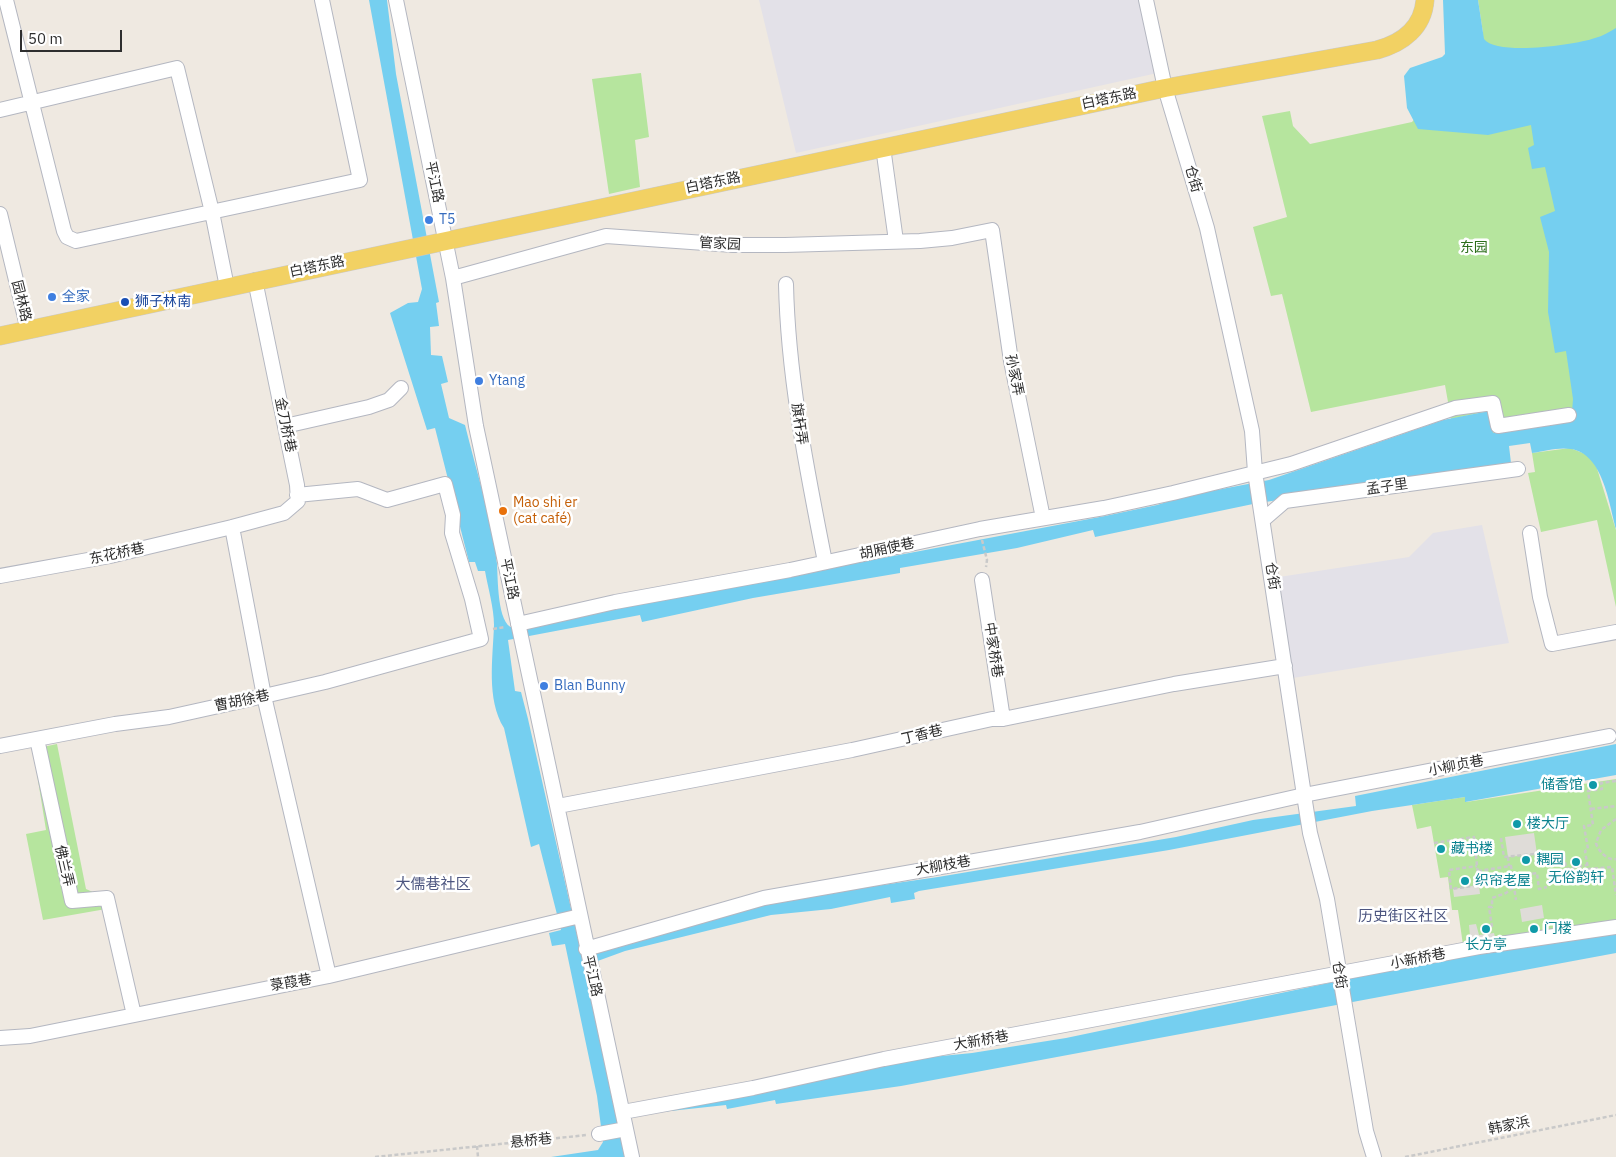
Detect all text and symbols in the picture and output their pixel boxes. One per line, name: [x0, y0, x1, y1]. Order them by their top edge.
scale bar: [22, 20, 125, 52]
text: 50 m: [28, 29, 63, 48]
street label: 白塔东路: [1080, 85, 1138, 113]
street label: 平江路: [421, 160, 447, 204]
street label: 仓街: [1181, 163, 1205, 195]
street label: 白塔东路: [684, 169, 742, 197]
place label: T5: [439, 212, 455, 228]
marker: T5: [423, 214, 435, 226]
street label: 管家园: [699, 235, 741, 253]
park label: 东园: [1460, 240, 1488, 256]
street label: 白塔东路: [288, 253, 346, 281]
street label: 园林路: [8, 279, 34, 323]
place label: 全家: [62, 289, 90, 305]
marker: 全家: [46, 291, 58, 303]
place label: 狮子林南: [135, 294, 191, 310]
marker: 狮子林南: [119, 296, 131, 308]
street label: 孙家弄: [1002, 353, 1026, 397]
place label: Ytang: [489, 373, 525, 389]
marker: Ytang: [473, 375, 485, 387]
street label: 金刀桥巷: [271, 396, 299, 454]
street label: 旗杆弄: [788, 402, 810, 446]
street label: 孟子里: [1365, 476, 1409, 498]
place label: Mao shi er (cat café): [513, 495, 577, 528]
marker: Mao shi er (cat café): [497, 505, 509, 517]
street label: 胡厢使巷: [858, 535, 916, 563]
street label: 东花桥巷: [88, 540, 146, 568]
street label: 平江路: [496, 557, 522, 601]
street label: 仓街: [1262, 561, 1282, 591]
street label: 中家桥巷: [980, 621, 1006, 679]
place label: Blan Bunny: [554, 678, 626, 694]
marker: Blan Bunny: [538, 680, 550, 692]
street label: 曹胡徐巷: [213, 687, 271, 715]
street label: 丁香巷: [900, 722, 944, 748]
street label: 小柳贞巷: [1427, 752, 1485, 780]
place label: 储香馆: [1541, 777, 1583, 793]
marker: 储香馆: [1587, 779, 1599, 791]
place label: 楼大厅: [1527, 816, 1569, 832]
marker: 楼大厅: [1511, 818, 1523, 830]
place label: 藏书楼: [1451, 841, 1493, 857]
marker: 藏书楼: [1435, 843, 1447, 855]
street label: 佛兰弄: [51, 844, 77, 888]
place label: 耦园: [1536, 852, 1564, 868]
street label: 大柳枝巷: [914, 853, 972, 879]
marker: 耦园: [1520, 854, 1532, 866]
marker: 无俗韵轩: [1570, 856, 1582, 868]
place label: 无俗韵轩: [1548, 870, 1604, 886]
place label: 织帘老屋: [1475, 873, 1531, 889]
marker: 织帘老屋: [1459, 875, 1471, 887]
district label: 大儒巷社区: [396, 876, 470, 894]
district label: 历史街区社区: [1358, 908, 1448, 926]
place label: 门楼: [1544, 921, 1572, 937]
marker: 长方亭: [1480, 923, 1492, 935]
marker: 门楼: [1528, 923, 1540, 935]
place label: 长方亭: [1465, 937, 1507, 953]
street label: 小新桥巷: [1389, 945, 1447, 973]
street label: 平江路: [579, 954, 605, 998]
street label: 仓街: [1329, 960, 1349, 990]
street label: 菉葭巷: [269, 971, 313, 995]
street label: 大新桥巷: [952, 1028, 1010, 1054]
street label: 韩家浜: [1487, 1114, 1531, 1138]
street label: 悬桥巷: [509, 1130, 553, 1152]

